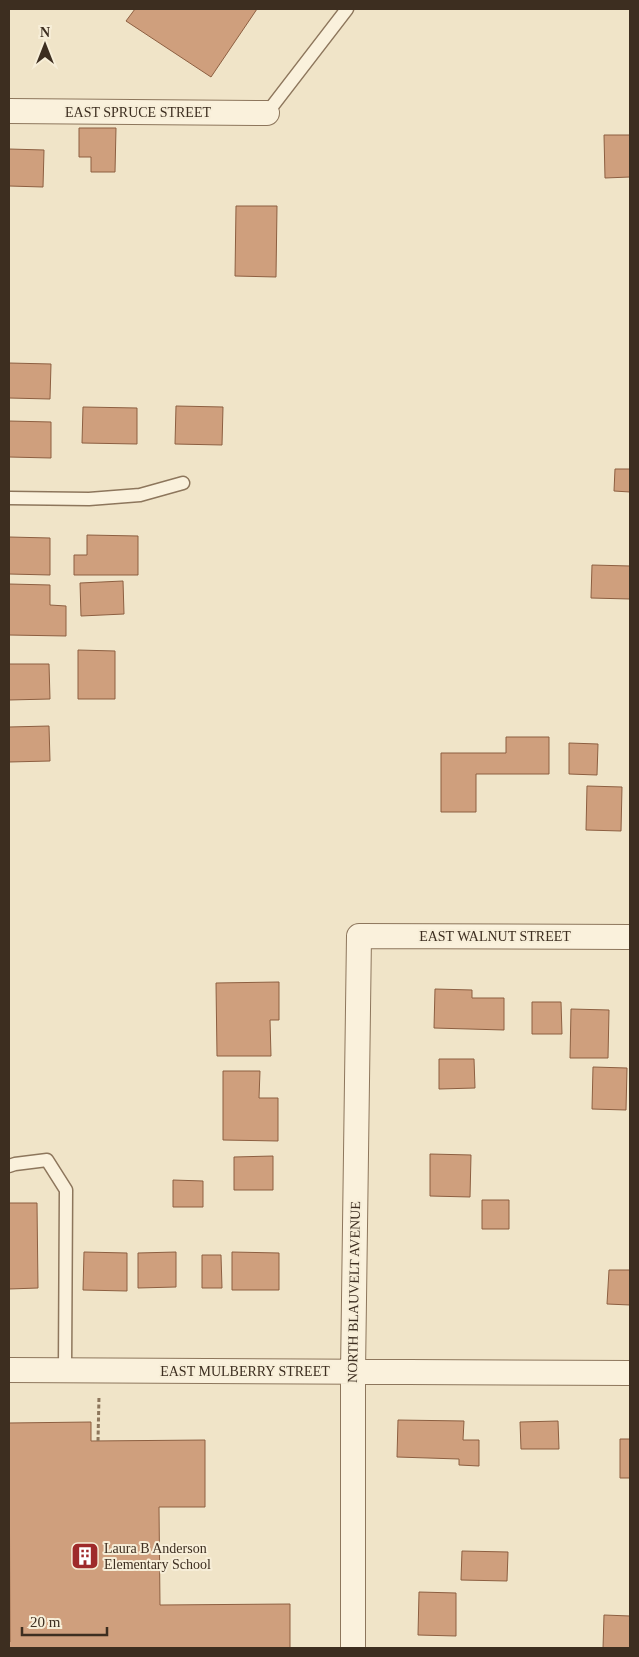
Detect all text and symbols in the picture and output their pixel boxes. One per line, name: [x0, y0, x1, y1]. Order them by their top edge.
north arrow: [20, 20, 70, 70]
text: N: [40, 25, 50, 40]
street label: EAST SPRUCE STREET: [65, 105, 211, 120]
street label: EAST WALNUT STREET: [419, 929, 571, 944]
street label: NORTH BLAUVELT AVENUE: [345, 1201, 363, 1383]
street label: EAST MULBERRY STREET: [160, 1364, 330, 1379]
building icon: Laura B Anderson Elementary School: [70, 1541, 100, 1571]
place label: Laura B Anderson Elementary School: [104, 1541, 211, 1572]
scale bar: [22, 1604, 108, 1636]
text: 20 m: [30, 1614, 61, 1630]

